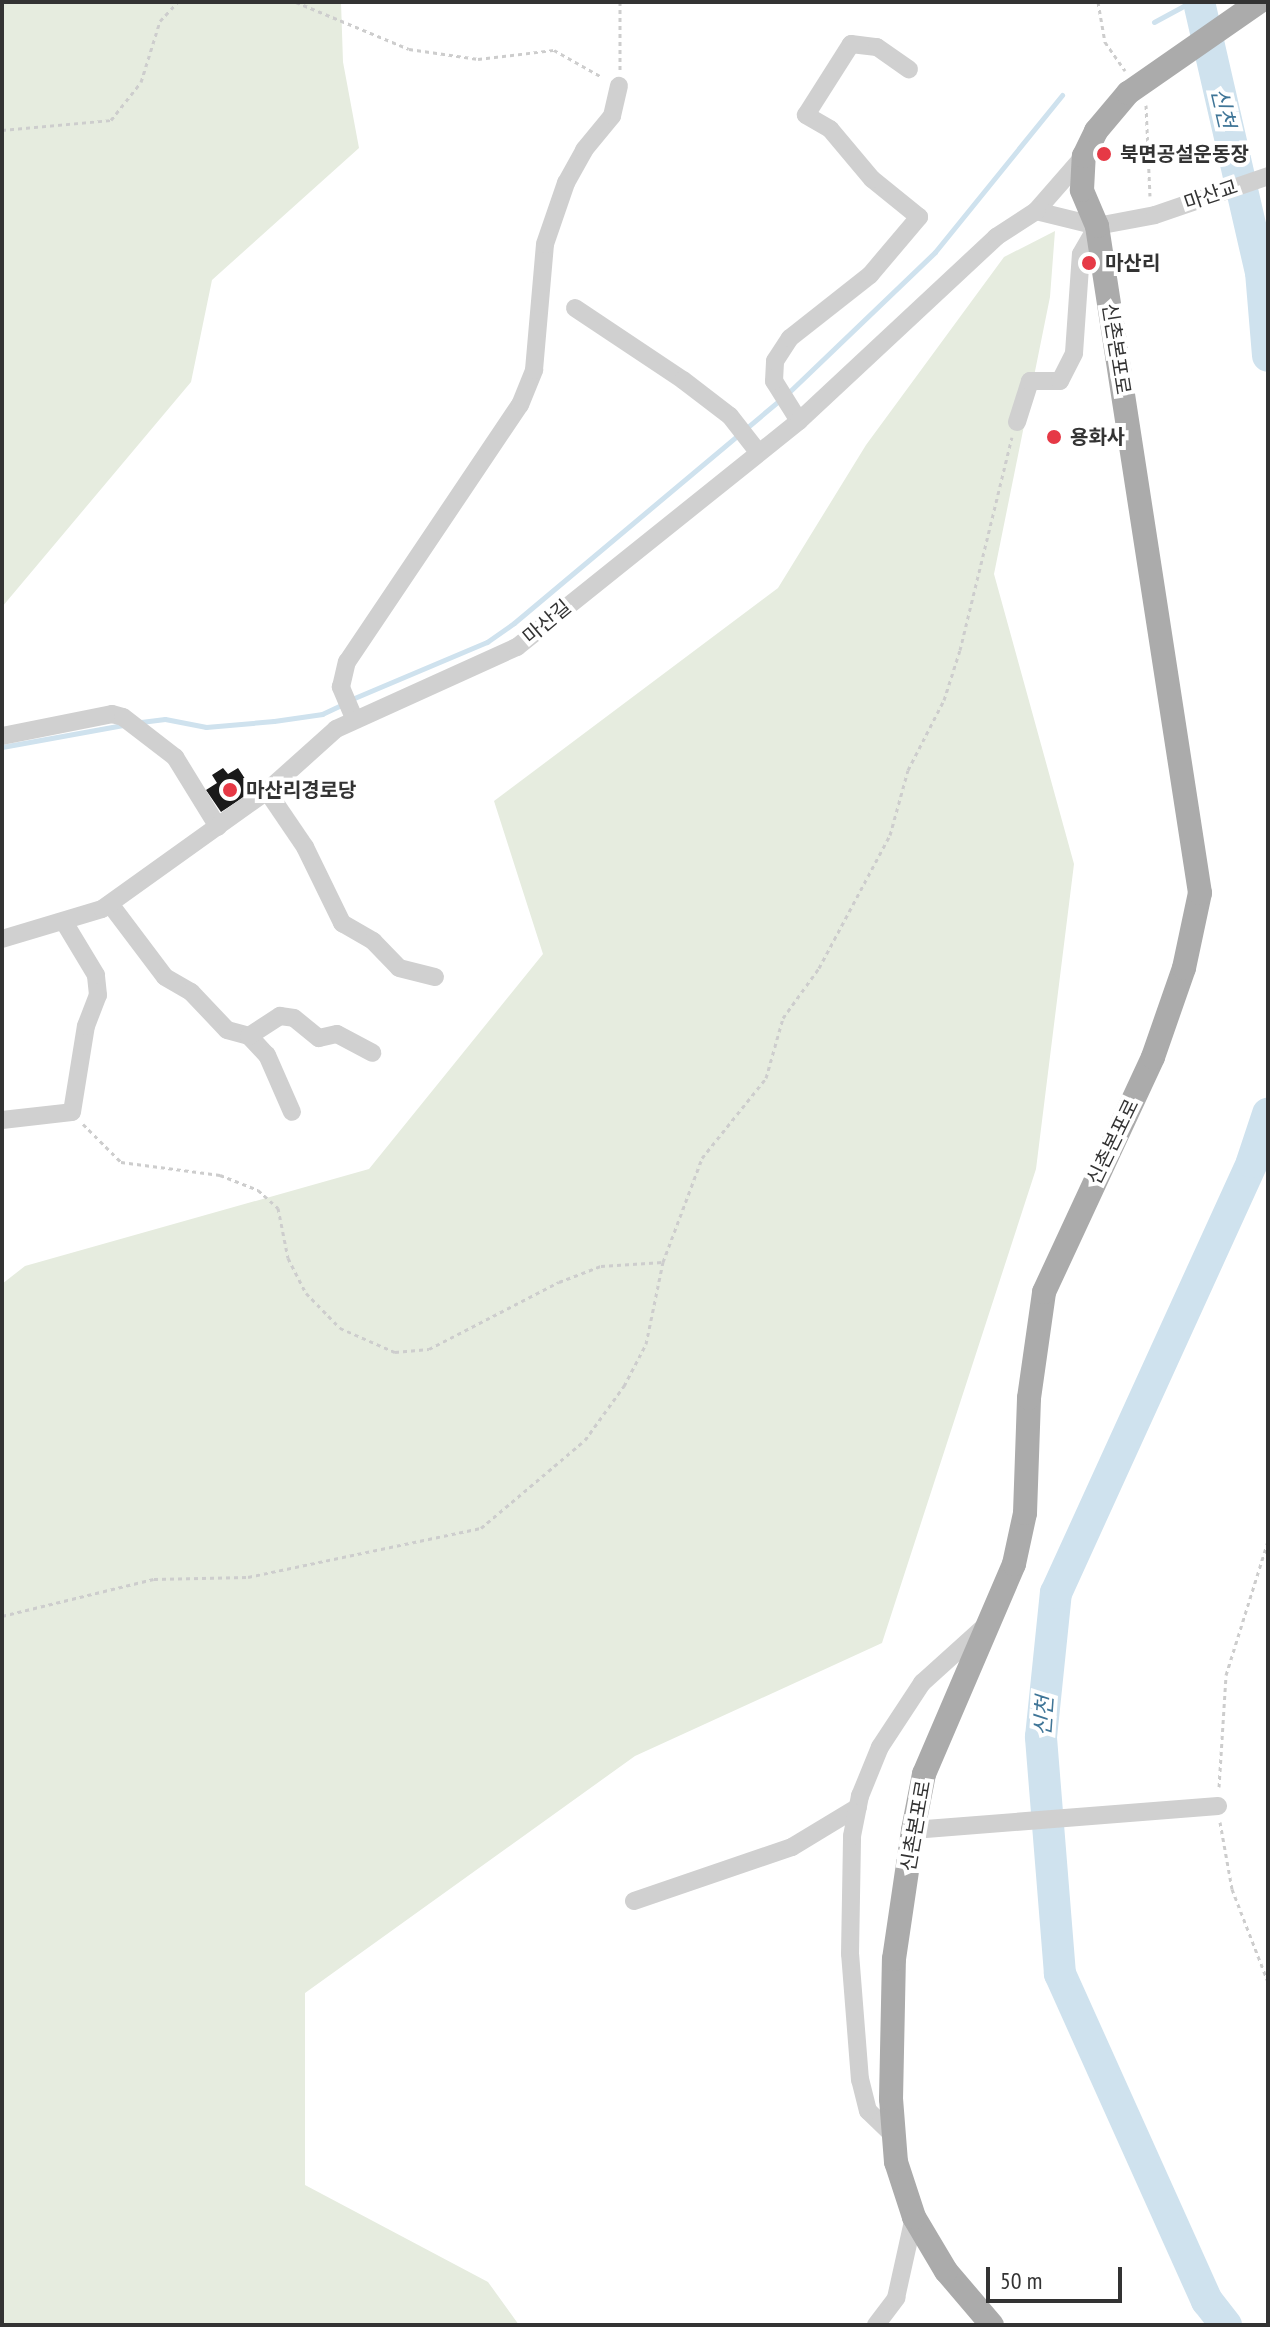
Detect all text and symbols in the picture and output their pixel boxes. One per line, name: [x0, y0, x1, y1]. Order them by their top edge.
water label: 신천: [1206, 85, 1240, 131]
place label: 북면공설운동장: [1120, 142, 1249, 166]
marker: 북면공설운동장: [1095, 145, 1113, 163]
street label: 마산교: [1181, 175, 1241, 215]
place label: 마산리: [1105, 251, 1160, 275]
marker: 마산리: [1080, 254, 1098, 272]
street label: 신촌본포로: [1097, 302, 1135, 396]
place label: 용화사: [1070, 425, 1125, 449]
marker: 용화사: [1045, 428, 1063, 446]
street label: 마산길: [518, 595, 576, 649]
place label: 마산리경로당: [246, 778, 356, 802]
marker: 마산리경로당: [221, 781, 239, 799]
street label: 신촌본포로: [1082, 1095, 1144, 1189]
water label: 신천: [1029, 1695, 1059, 1737]
street label: 신촌본포로: [896, 1779, 936, 1873]
scale bar: [990, 2251, 1126, 2301]
text: 50 m: [1000, 2265, 1042, 2296]

